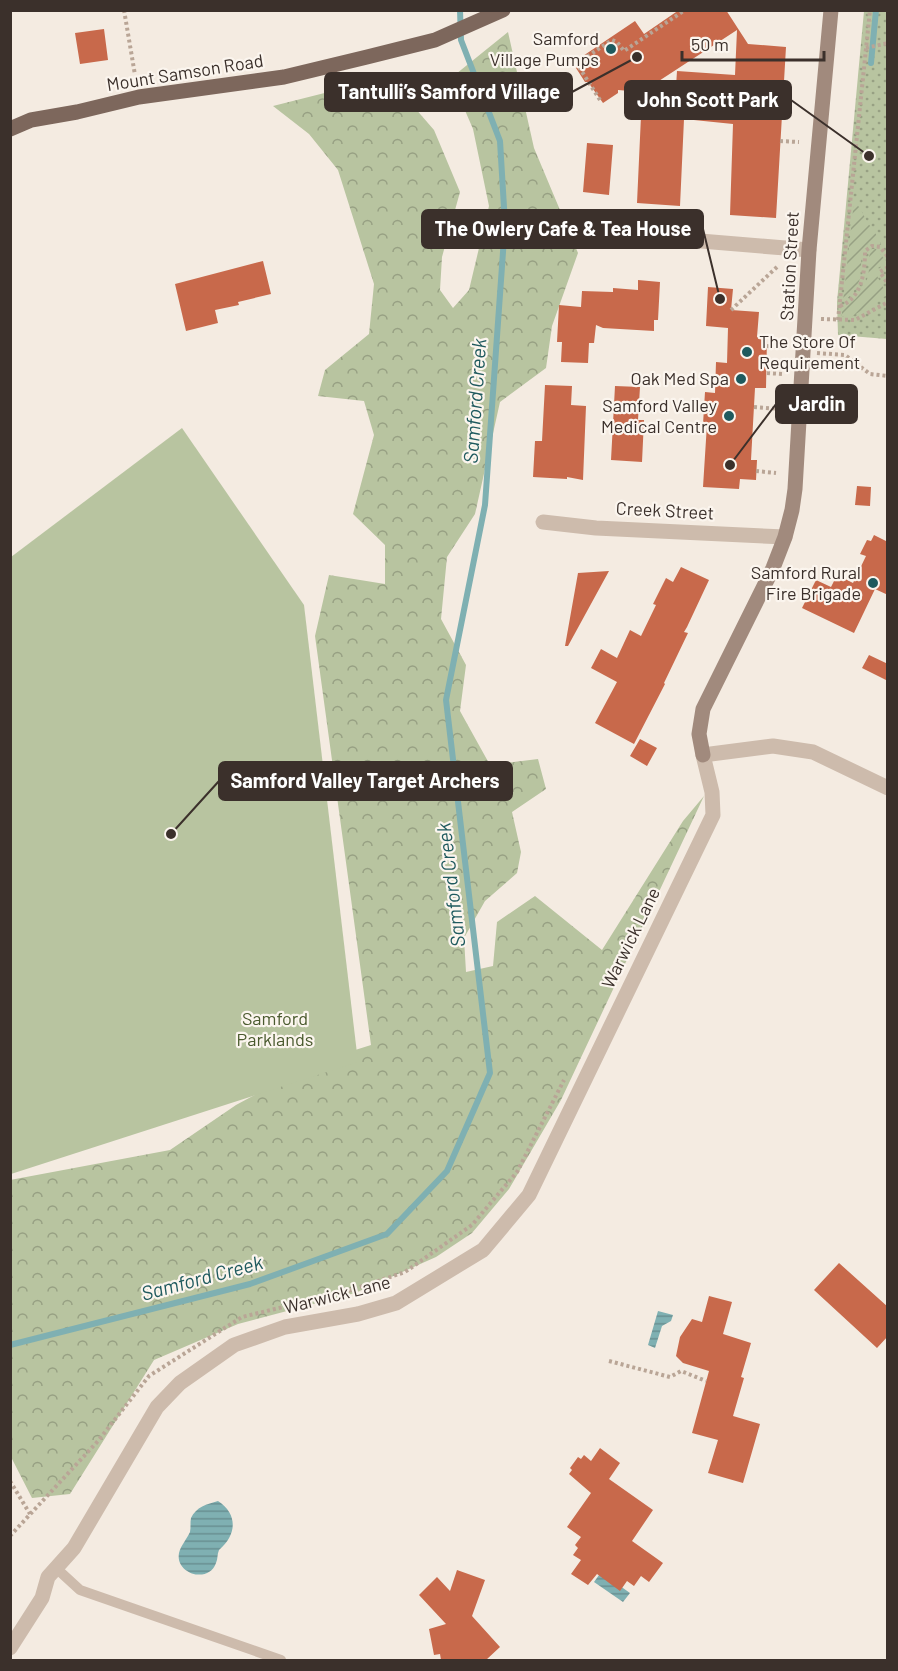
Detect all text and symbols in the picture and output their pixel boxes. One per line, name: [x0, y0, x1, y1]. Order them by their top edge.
scale bar: [682, 24, 824, 62]
place label: Samford Village Pumps: [490, 27, 599, 70]
text: 50 m: [691, 33, 729, 55]
marker: Samford Village Pumps: [604, 42, 618, 56]
street label: Mount Samson Road: [105, 49, 265, 95]
callout: Tantulli’s Samford Village: [325, 73, 572, 111]
text: Tantulli’s Samford Village: [338, 79, 560, 103]
callout: John Scott Park: [625, 81, 791, 119]
text: John Scott Park: [637, 87, 779, 111]
callout: The Owlery Cafe & Tea House: [422, 210, 703, 248]
street label: Station Street: [775, 211, 803, 321]
text: The Owlery Cafe & Tea House: [435, 216, 692, 240]
place label: The Store Of Requirement: [759, 330, 860, 373]
water label: Samford Creek: [458, 337, 490, 464]
marker: The Store Of Requirement: [740, 345, 754, 359]
place label: Oak Med Spa: [631, 367, 729, 389]
marker: Oak Med Spa: [734, 372, 748, 386]
callout: Jardin: [776, 385, 857, 423]
text: Jardin: [789, 391, 845, 415]
place label: Samford Valley Medical Centre: [601, 394, 717, 437]
marker: Samford Valley Medical Centre: [722, 409, 736, 423]
street label: Creek Street: [615, 496, 715, 524]
place label: Samford Rural Fire Brigade: [751, 561, 861, 604]
marker: Samford Rural Fire Brigade: [866, 576, 880, 590]
callout: Samford Valley Target Archers: [219, 762, 512, 800]
text: Samford Valley Target Archers: [230, 768, 500, 792]
water label: Samford Creek: [430, 821, 470, 949]
street label: Warwick Lane: [596, 884, 664, 992]
park label: Samford Parklands: [237, 1007, 313, 1050]
water label: Samford Creek: [138, 1249, 266, 1305]
street label: Warwick Lane: [281, 1270, 392, 1318]

